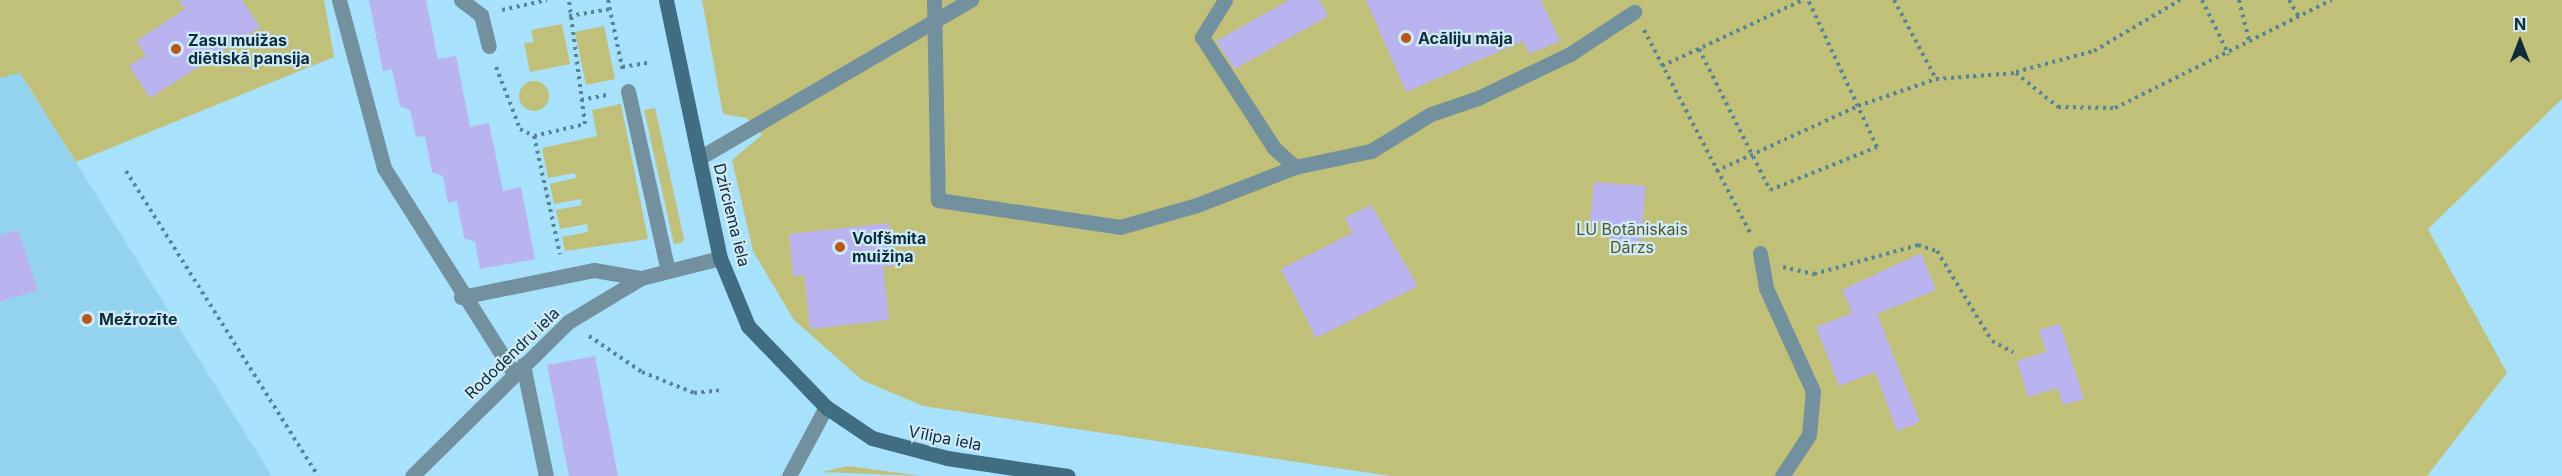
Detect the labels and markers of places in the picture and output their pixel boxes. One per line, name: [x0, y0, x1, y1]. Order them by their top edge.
place label: Acāliju māja: [1418, 28, 1513, 48]
place label: Zasu muižas diētiskā pansija: [188, 30, 310, 68]
marker: Acāliju māja: [1399, 31, 1413, 45]
marker: Zasu muižas diētiskā pansija: [169, 42, 183, 56]
place label: Volfšmita muižiņa: [852, 228, 926, 266]
marker: Volfšmita muižiņa: [833, 240, 847, 254]
place label: Mežrozīte: [99, 309, 177, 329]
marker: Mežrozīte: [80, 312, 94, 326]

